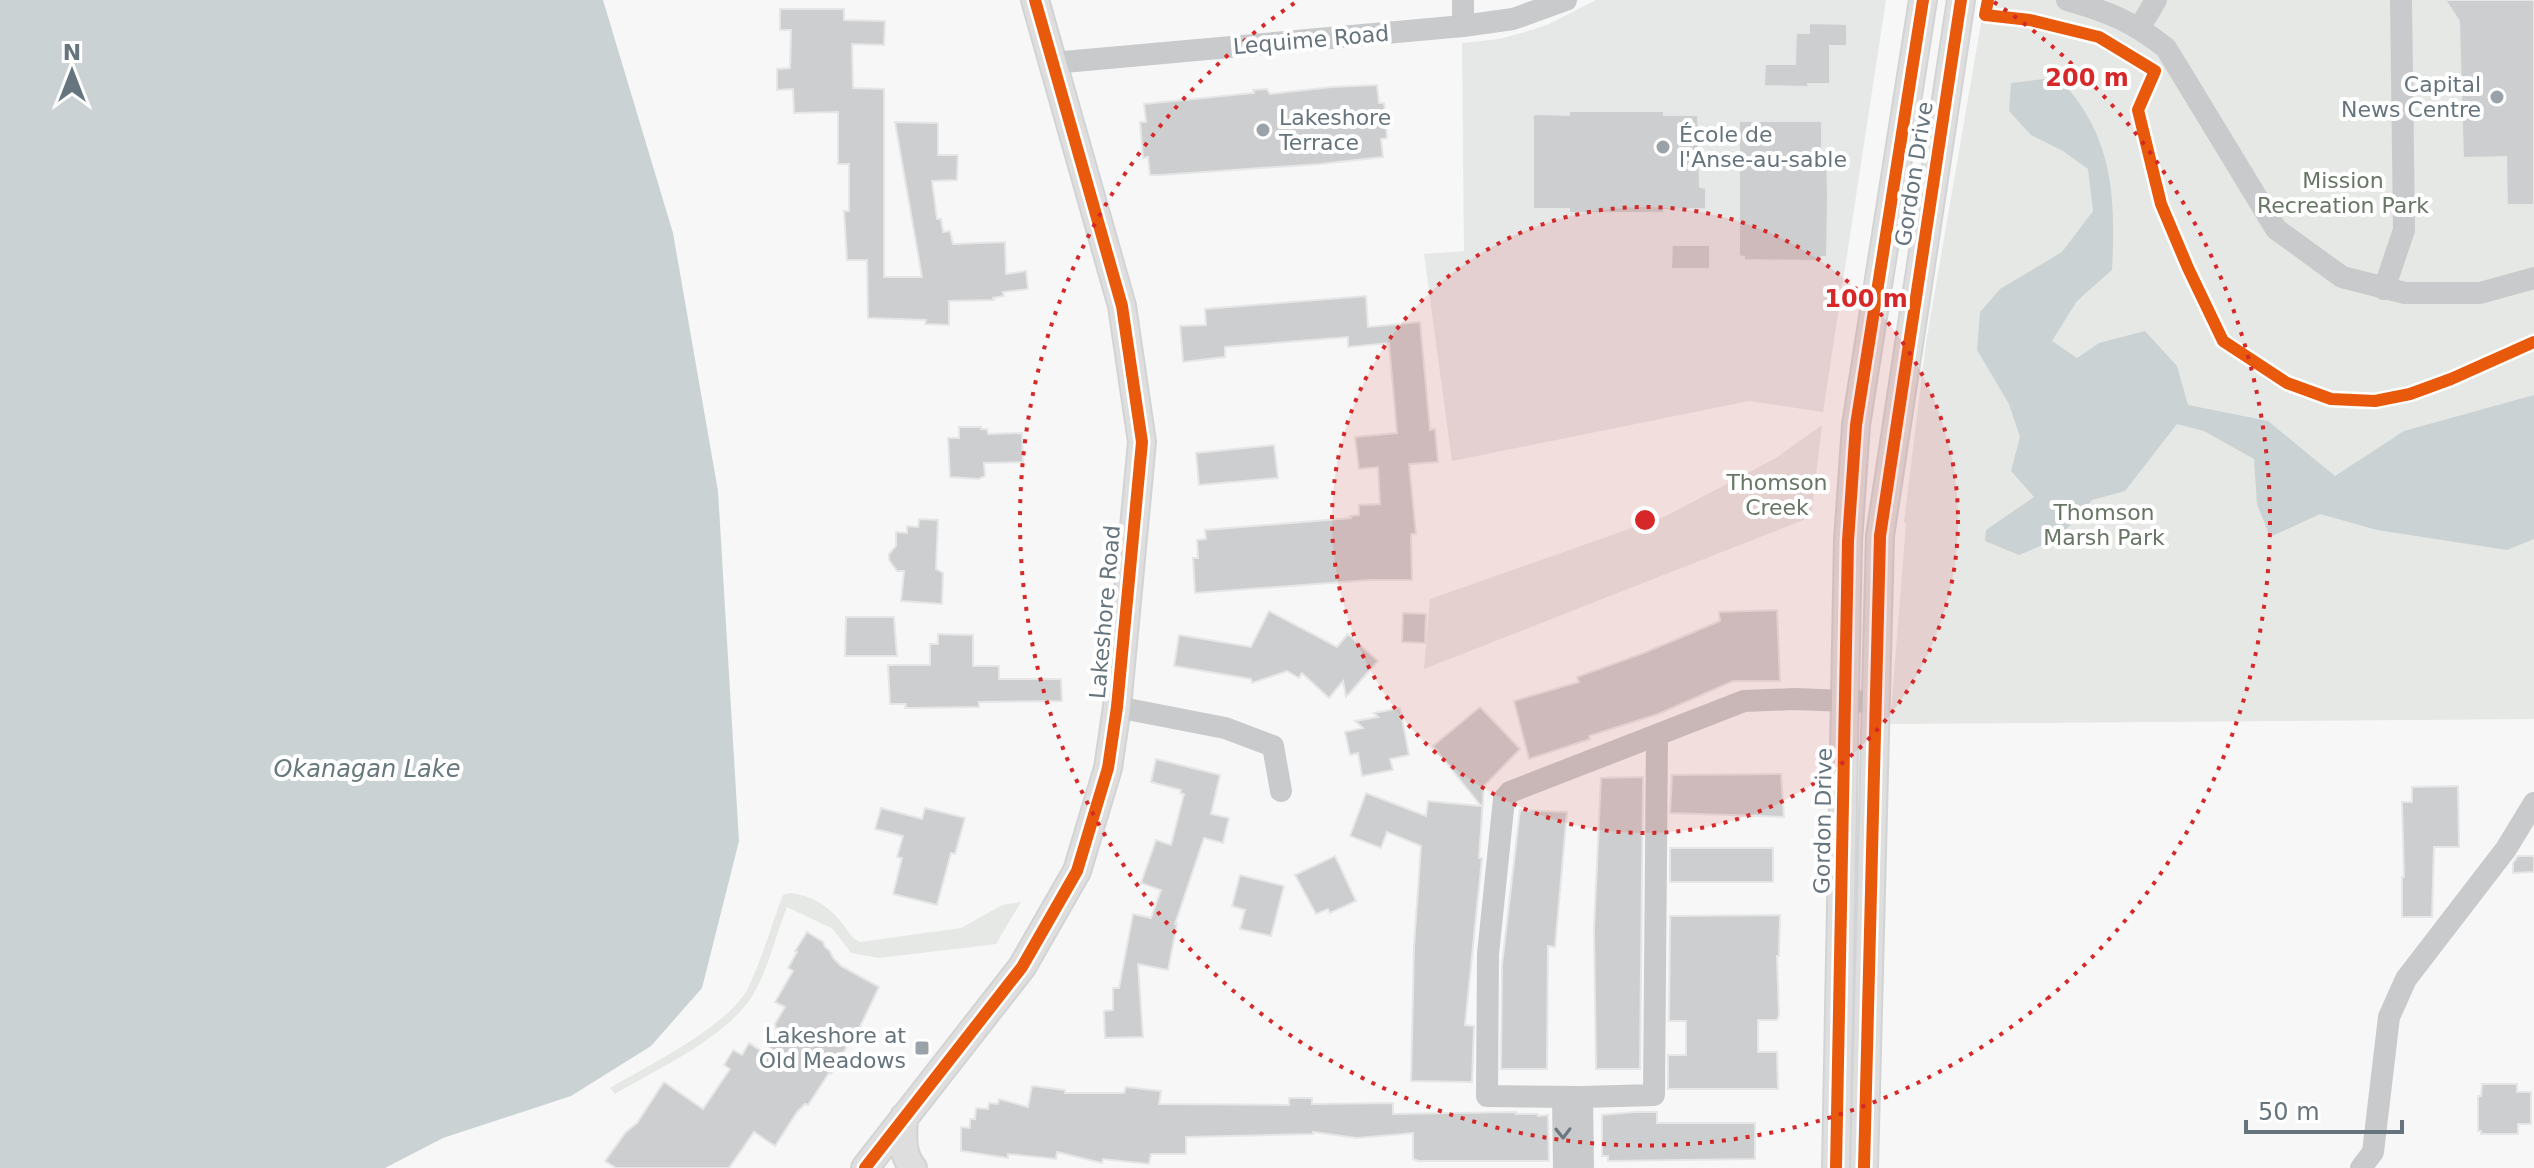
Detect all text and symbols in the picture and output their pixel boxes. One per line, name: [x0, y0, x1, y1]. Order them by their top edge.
street label: Lequime Road: [1232, 21, 1390, 59]
north arrow: [32, 32, 112, 112]
text: N: [63, 40, 81, 65]
text: 200 m: [2045, 64, 2129, 92]
place label: Capital News Centre: [2341, 72, 2481, 122]
marker: Capital News Centre: [2488, 88, 2506, 106]
street label: Gordon Drive: [1890, 100, 1938, 248]
place label: Lakeshore Terrace: [1278, 105, 1391, 155]
marker: Lakeshore Terrace: [1254, 121, 1272, 139]
place label: École de l'Anse-au-sable: [1679, 122, 1847, 172]
marker: École de l'Anse-au-sable: [1654, 138, 1672, 156]
park label: Mission Recreation Park: [2257, 168, 2429, 218]
text: 100 m: [1824, 285, 1908, 313]
park label: Thomson Creek: [1725, 470, 1828, 520]
park label: Thomson Marsh Park: [2043, 500, 2165, 550]
centre of rings: [1631, 506, 1659, 534]
street label: Lakeshore Road: [1085, 524, 1125, 700]
street label: Gordon Drive: [1809, 748, 1837, 894]
water label: Okanagan Lake: [274, 755, 460, 783]
place label: Lakeshore at Old Meadows: [759, 1023, 906, 1073]
marker: Lakeshore at Old Meadows: [913, 1039, 931, 1057]
scale bar: [2246, 1084, 2402, 1134]
text: 50 m: [2258, 1098, 2320, 1126]
one-way arrow: [1555, 1127, 1572, 1140]

